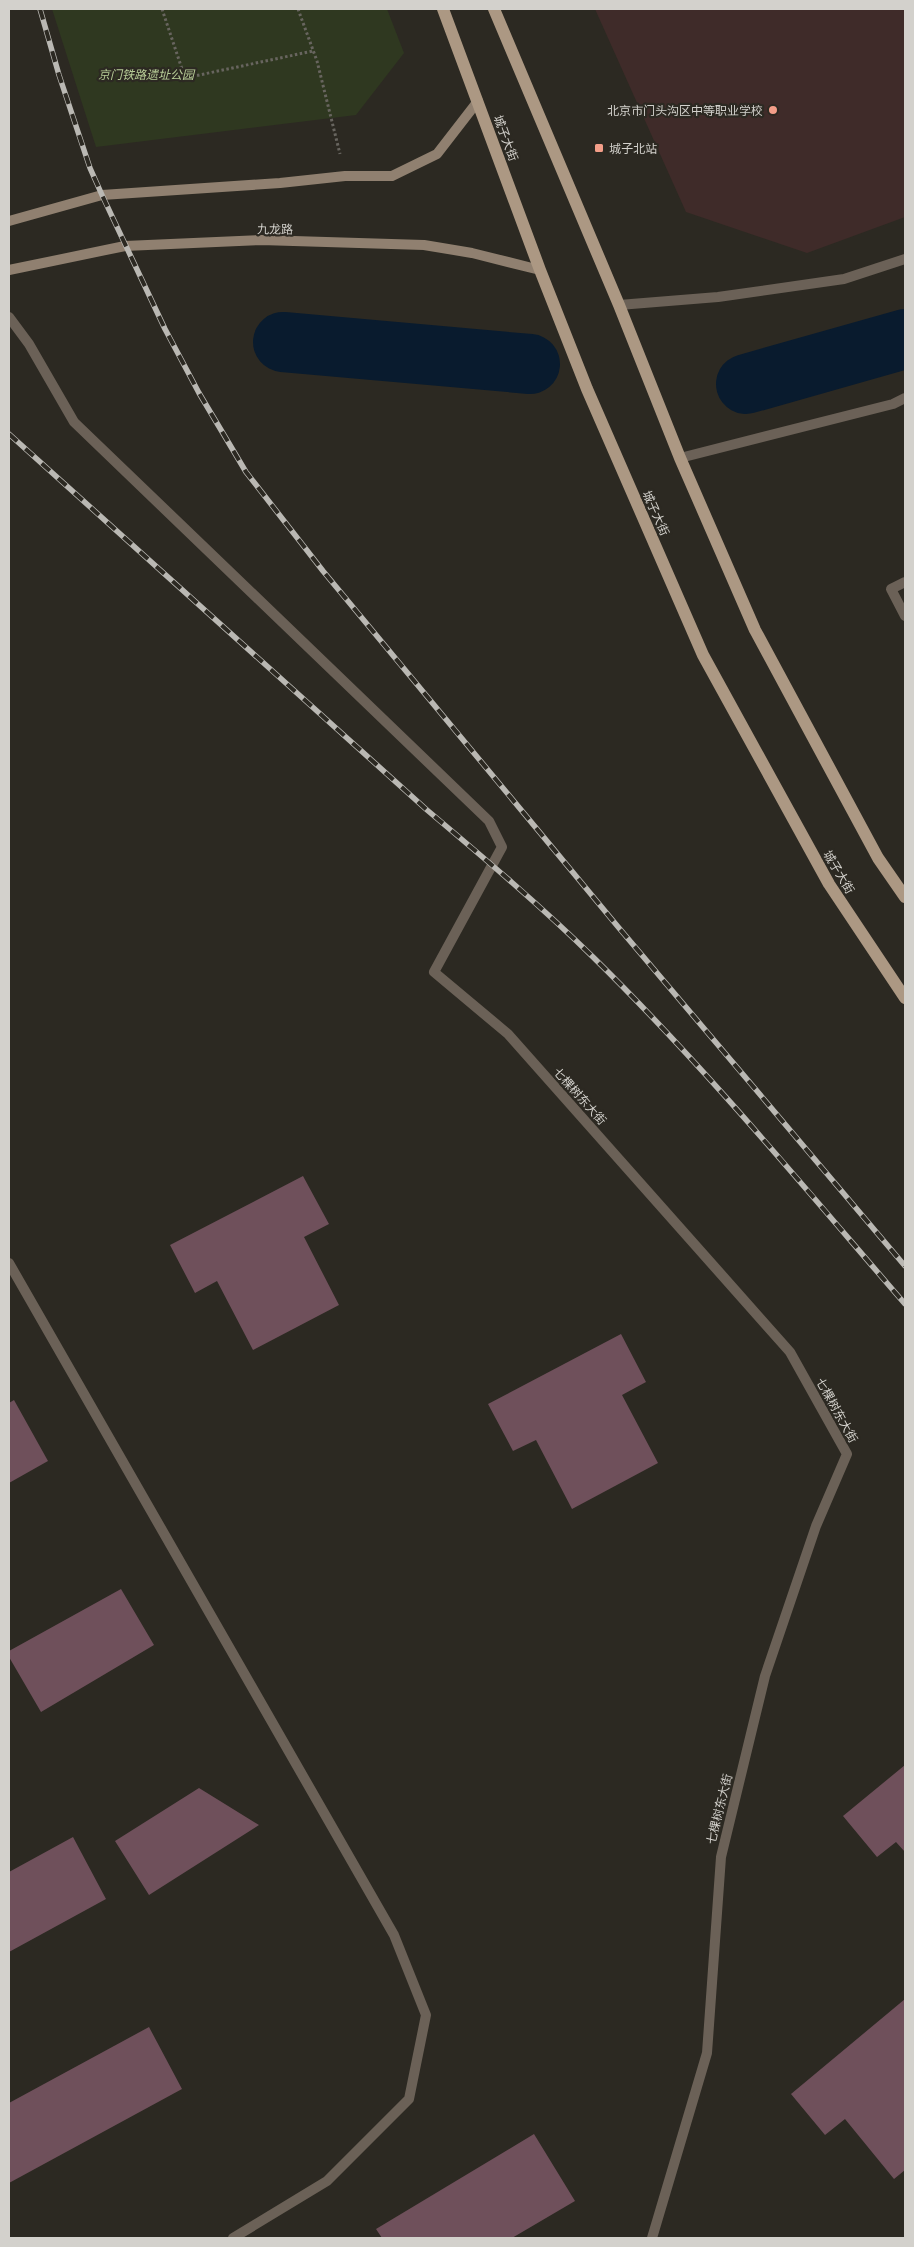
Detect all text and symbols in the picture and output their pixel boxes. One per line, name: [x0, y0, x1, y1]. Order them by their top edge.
park label: 京门铁路遗址公园: [98, 67, 196, 82]
place label: 北京市门头沟区中等职业学校: [607, 103, 763, 118]
marker: 北京市门头沟区中等职业学校: [767, 104, 779, 116]
street label: 城子大街: [491, 113, 521, 163]
place label: 城子北站: [609, 141, 657, 156]
marker: 城子北站: [593, 142, 605, 154]
street label: 九龙路: [257, 221, 293, 237]
street label: 城子大街: [639, 488, 673, 538]
street label: 城子大街: [820, 848, 858, 896]
street label: 七棵树东大街: [550, 1064, 610, 1128]
street label: 七棵树东大街: [813, 1375, 861, 1445]
street label: 七棵树东大街: [703, 1772, 735, 1846]

